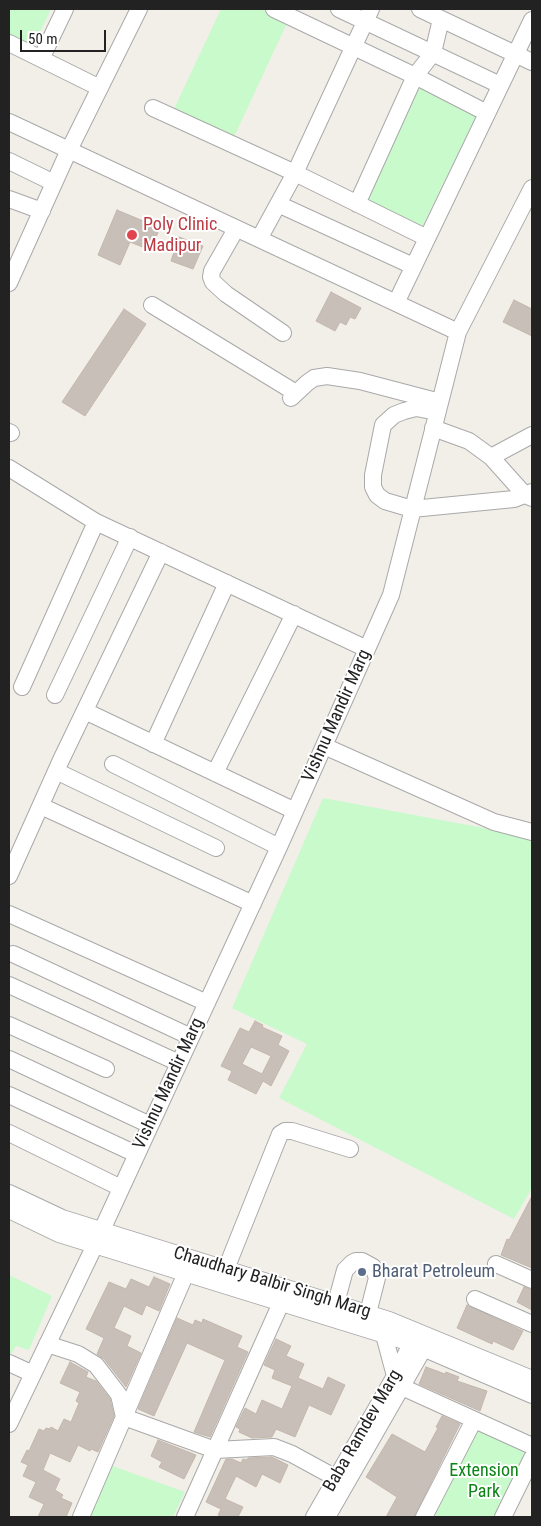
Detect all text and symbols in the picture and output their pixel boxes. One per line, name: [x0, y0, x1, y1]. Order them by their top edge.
scale bar: [22, 20, 109, 52]
text: 50 m: [28, 30, 58, 48]
place label: Poly Clinic Madipur: [143, 214, 217, 256]
marker: Poly Clinic Madipur: [125, 228, 139, 242]
street label: Vishnu Mandir Marg: [298, 646, 376, 786]
street label: Vishnu Mandir Marg: [129, 1015, 209, 1153]
street label: Chaudhary Balbir Singh Marg: [171, 1243, 373, 1323]
place label: Bharat Petroleum: [372, 1261, 495, 1283]
marker: Bharat Petroleum: [356, 1266, 368, 1278]
street label: Baba Ramdev Marg: [319, 1366, 407, 1496]
park label: Extension Park: [449, 1460, 519, 1502]

